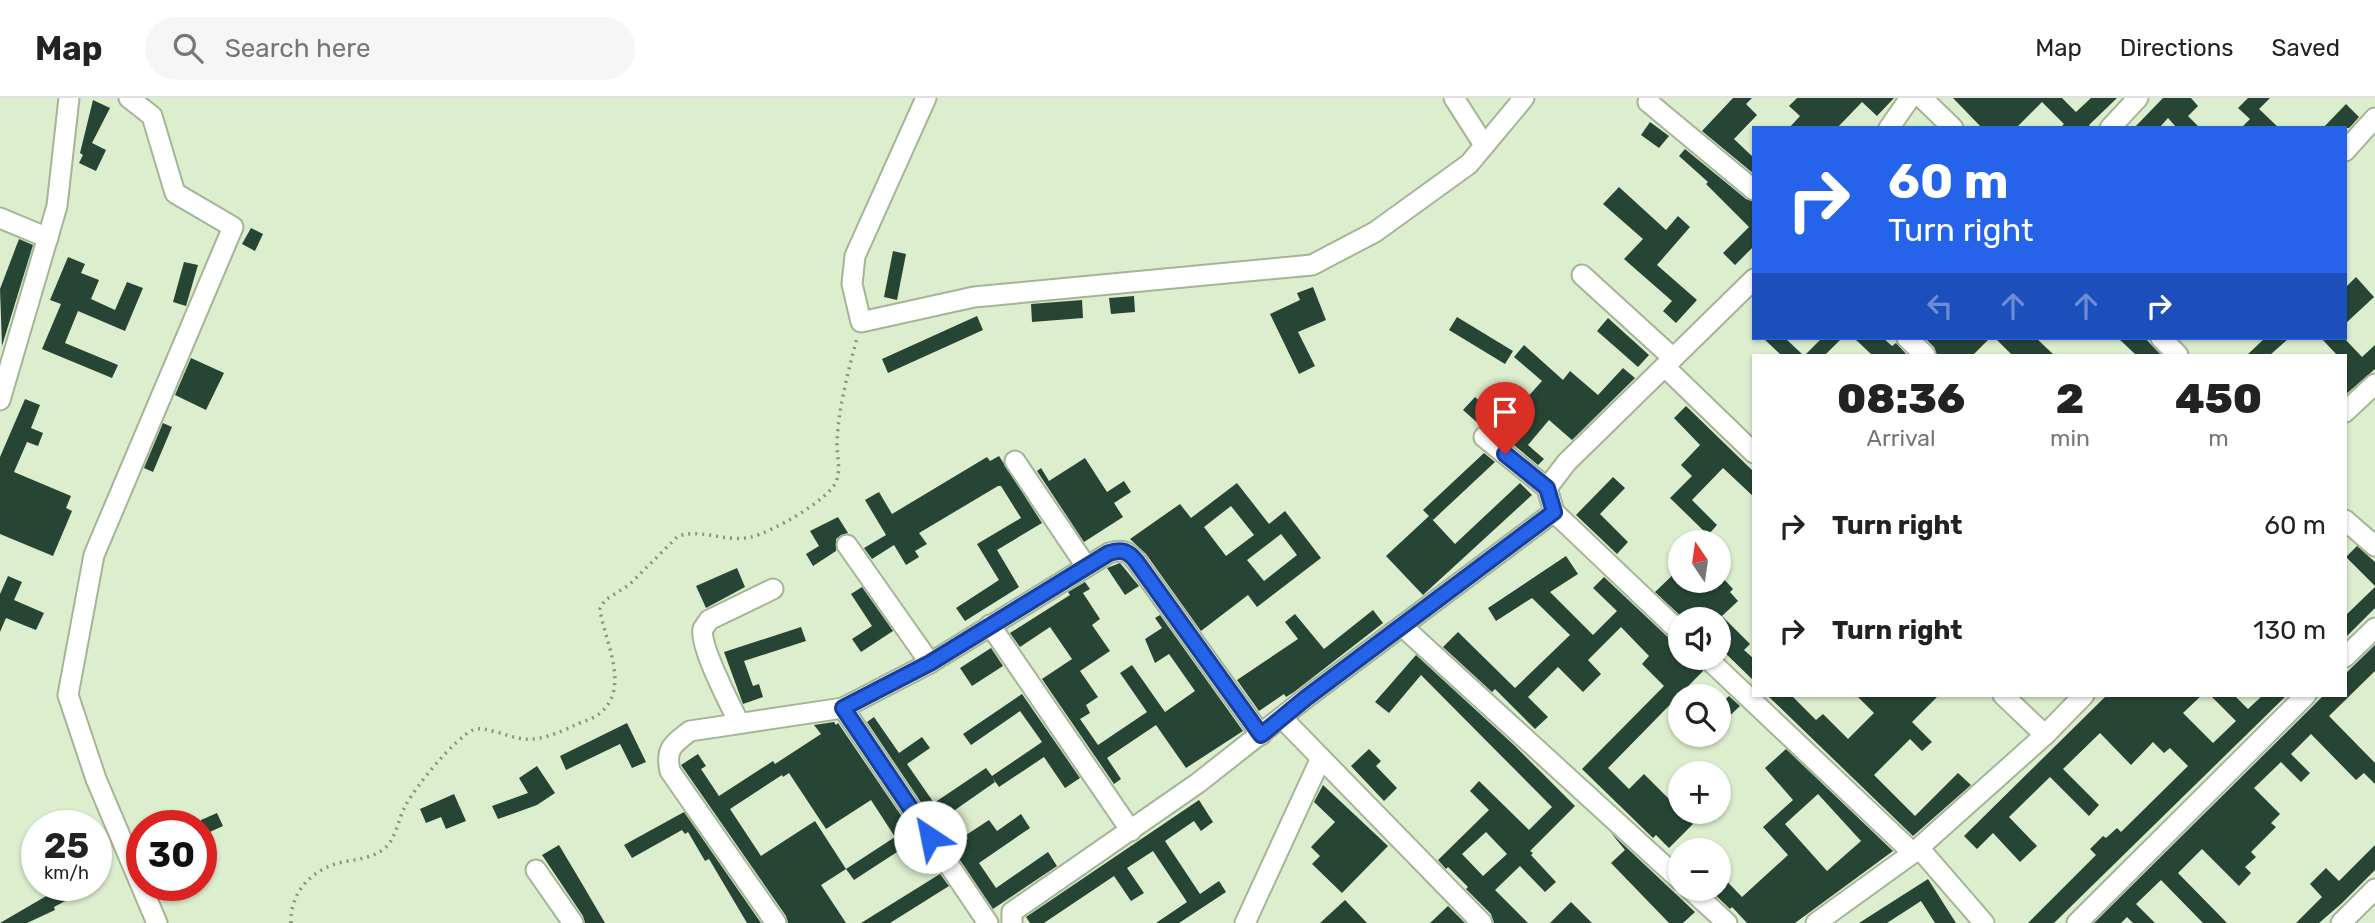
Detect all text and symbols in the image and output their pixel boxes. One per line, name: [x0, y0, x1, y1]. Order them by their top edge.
search box: [145, 17, 635, 80]
text: Map: [35, 29, 103, 68]
icon: search: [169, 29, 207, 67]
text: Search here: [225, 33, 370, 64]
text: Map: [2035, 34, 2082, 62]
text: Directions: [2120, 34, 2233, 62]
text: Saved: [2271, 34, 2340, 62]
text: 60 m: [1888, 152, 2009, 210]
icon: right: [1773, 154, 1864, 245]
text: Turn right: [1888, 211, 2033, 249]
icon: left: [1921, 287, 1959, 325]
icon: ahead: [1994, 287, 2032, 325]
icon: ahead: [2067, 287, 2105, 325]
icon: right: [2140, 287, 2178, 325]
text: 08:36: [1837, 374, 1965, 424]
text: 2: [2056, 374, 2084, 424]
text: 450: [2175, 374, 2262, 424]
pin: [1475, 382, 1535, 454]
icon: arrive: [1486, 393, 1524, 431]
text: Arrival: [1867, 424, 1936, 452]
text: min: [2050, 424, 2090, 452]
text: m: [2208, 424, 2229, 452]
icon: right: [1773, 507, 1811, 545]
text: Turn right: [1832, 510, 1962, 541]
text: 60 m: [2264, 510, 2326, 541]
north arrow: [1668, 530, 1731, 593]
map controls: [1668, 530, 1731, 901]
button: sound: [1668, 607, 1731, 670]
icon: right: [1773, 612, 1811, 650]
text: Turn right: [1832, 615, 1962, 646]
text: 130 m: [2253, 615, 2326, 646]
button: search: [1668, 684, 1731, 747]
button: +: [1668, 761, 1731, 824]
position arrow: [893, 800, 967, 874]
speed limit sign: 30: [126, 810, 217, 901]
text: 25: [44, 825, 89, 867]
button: −: [1668, 838, 1731, 901]
text: km/h: [44, 862, 89, 884]

